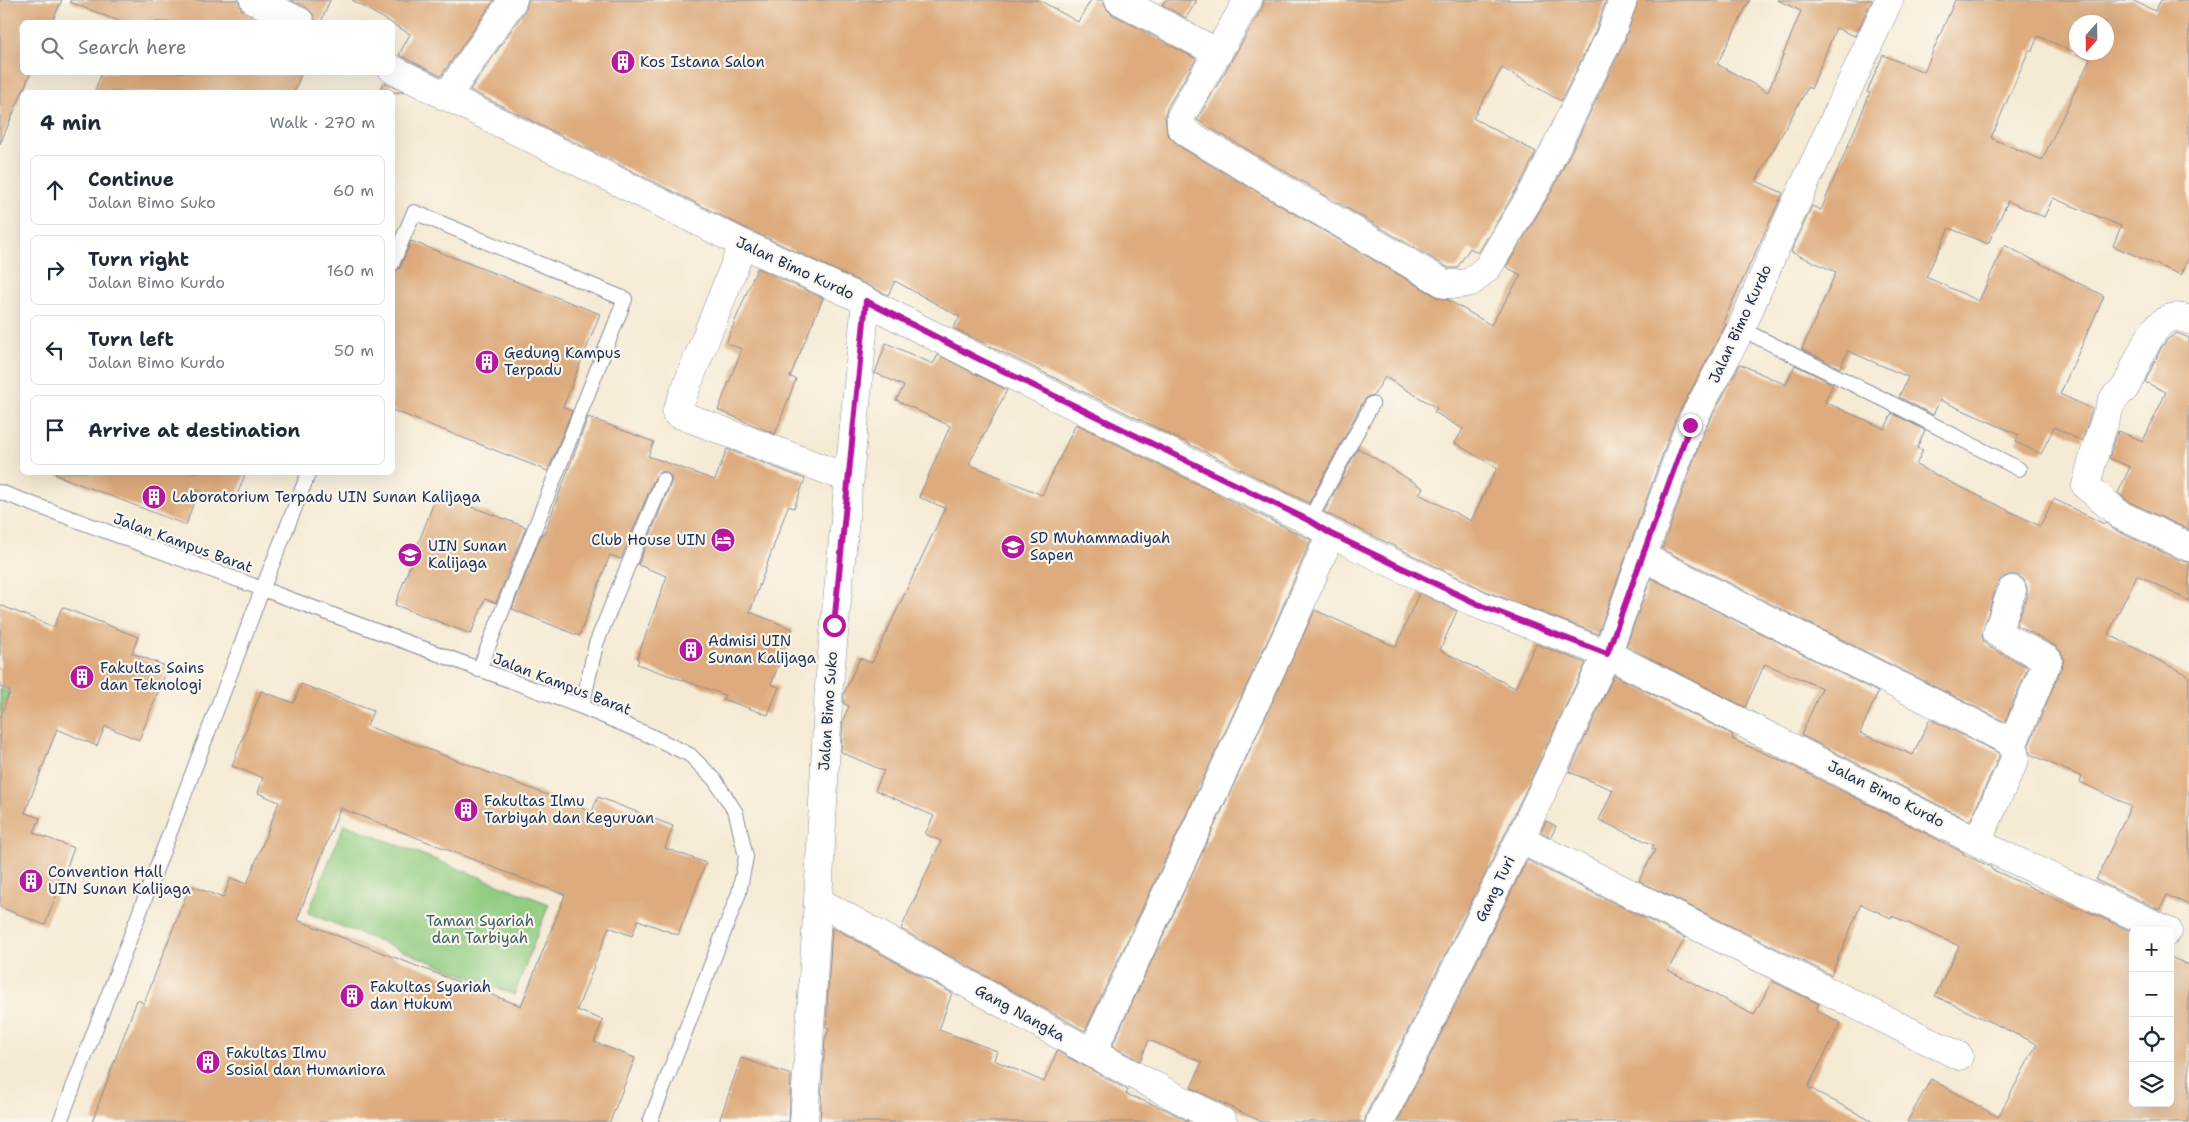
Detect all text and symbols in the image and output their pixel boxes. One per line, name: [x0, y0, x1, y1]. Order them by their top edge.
north arrow: [2069, 15, 2114, 60]
search box: [20, 20, 395, 75]
icon: search: [38, 34, 66, 62]
text: Search here: [78, 35, 187, 60]
building icon: Kos Istana Salon: [610, 49, 636, 75]
place label: Kos Istana Salon: [640, 52, 765, 72]
text: 4 min: [40, 109, 101, 137]
text: Walk · 270 m: [270, 112, 375, 133]
text: Continue: [88, 167, 174, 192]
icon: ahead: [41, 176, 69, 204]
text: 60 m: [333, 180, 374, 201]
text: Jalan Bimo Suko: [88, 192, 216, 213]
street label: Jalan Bimo Kurdo: [733, 232, 857, 304]
text: Turn right: [88, 247, 189, 272]
icon: right: [41, 256, 69, 284]
text: 160 m: [327, 260, 374, 281]
street label: Jalan Bimo Kurdo: [1704, 262, 1776, 386]
text: Jalan Bimo Kurdo: [88, 272, 225, 293]
text: Turn left: [88, 327, 174, 352]
icon: left: [41, 336, 69, 364]
text: 50 m: [334, 340, 374, 361]
place label: Gedung Kampus Terpadu: [504, 343, 621, 380]
building icon: Gedung Kampus Terpadu: [474, 349, 500, 375]
text: Jalan Bimo Kurdo: [88, 352, 225, 373]
route end: [1679, 414, 1702, 437]
icon: arrive: [41, 416, 69, 444]
text: Arrive at destination: [88, 418, 300, 443]
building icon: Laboratorium Terpadu UIN Sunan Kalijaga: [141, 484, 167, 510]
place label: Laboratorium Terpadu UIN Sunan Kalijaga: [172, 487, 481, 507]
street label: Jalan Kampus Barat: [111, 508, 255, 578]
hotel icon: Club House UIN: [710, 527, 736, 553]
place label: SD Muhammadiyah Sapen: [1030, 528, 1170, 565]
place label: Club House UIN: [591, 530, 706, 550]
school or university icon: SD Muhammadiyah Sapen: [1000, 534, 1026, 560]
place label: UIN Sunan Kalijaga: [428, 536, 507, 573]
school or university icon: UIN Sunan Kalijaga: [397, 542, 423, 568]
route start: [823, 614, 846, 637]
place label: Admisi UIN Sunan Kalijaga: [708, 631, 817, 668]
building icon: Admisi UIN Sunan Kalijaga: [678, 637, 704, 663]
street label: Jalan Kampus Barat: [490, 648, 634, 720]
street label: Jalan Bimo Suko: [814, 651, 842, 771]
place label: Fakultas Sains dan Teknologi: [100, 658, 204, 695]
building icon: Fakultas Sains dan Teknologi: [69, 664, 95, 690]
street label: Jalan Bimo Kurdo: [1824, 756, 1948, 832]
place label: Fakultas Ilmu Tarbiyah dan Keguruan: [484, 791, 654, 828]
building icon: Fakultas Ilmu Tarbiyah dan Keguruan: [453, 797, 479, 823]
street label: Gang Turi: [1470, 853, 1520, 925]
place label: Convention Hall UIN Sunan Kalijaga: [48, 862, 191, 899]
building icon: Convention Hall UIN Sunan Kalijaga: [18, 868, 44, 894]
park label: Taman Syariah dan Tarbiyah: [426, 911, 534, 948]
map controls: [2129, 927, 2174, 1107]
button: +: [2129, 927, 2174, 972]
button: −: [2129, 972, 2174, 1017]
place label: Fakultas Syariah dan Hukum: [370, 977, 491, 1014]
street label: Gang Nangka: [971, 980, 1069, 1046]
building icon: Fakultas Syariah dan Hukum: [339, 983, 365, 1009]
button: locate: [2129, 1017, 2174, 1062]
place label: Fakultas Ilmu Sosial dan Humaniora: [226, 1043, 386, 1080]
building icon: Fakultas Ilmu Sosial dan Humaniora: [195, 1049, 221, 1075]
button: layers: [2129, 1062, 2174, 1107]

